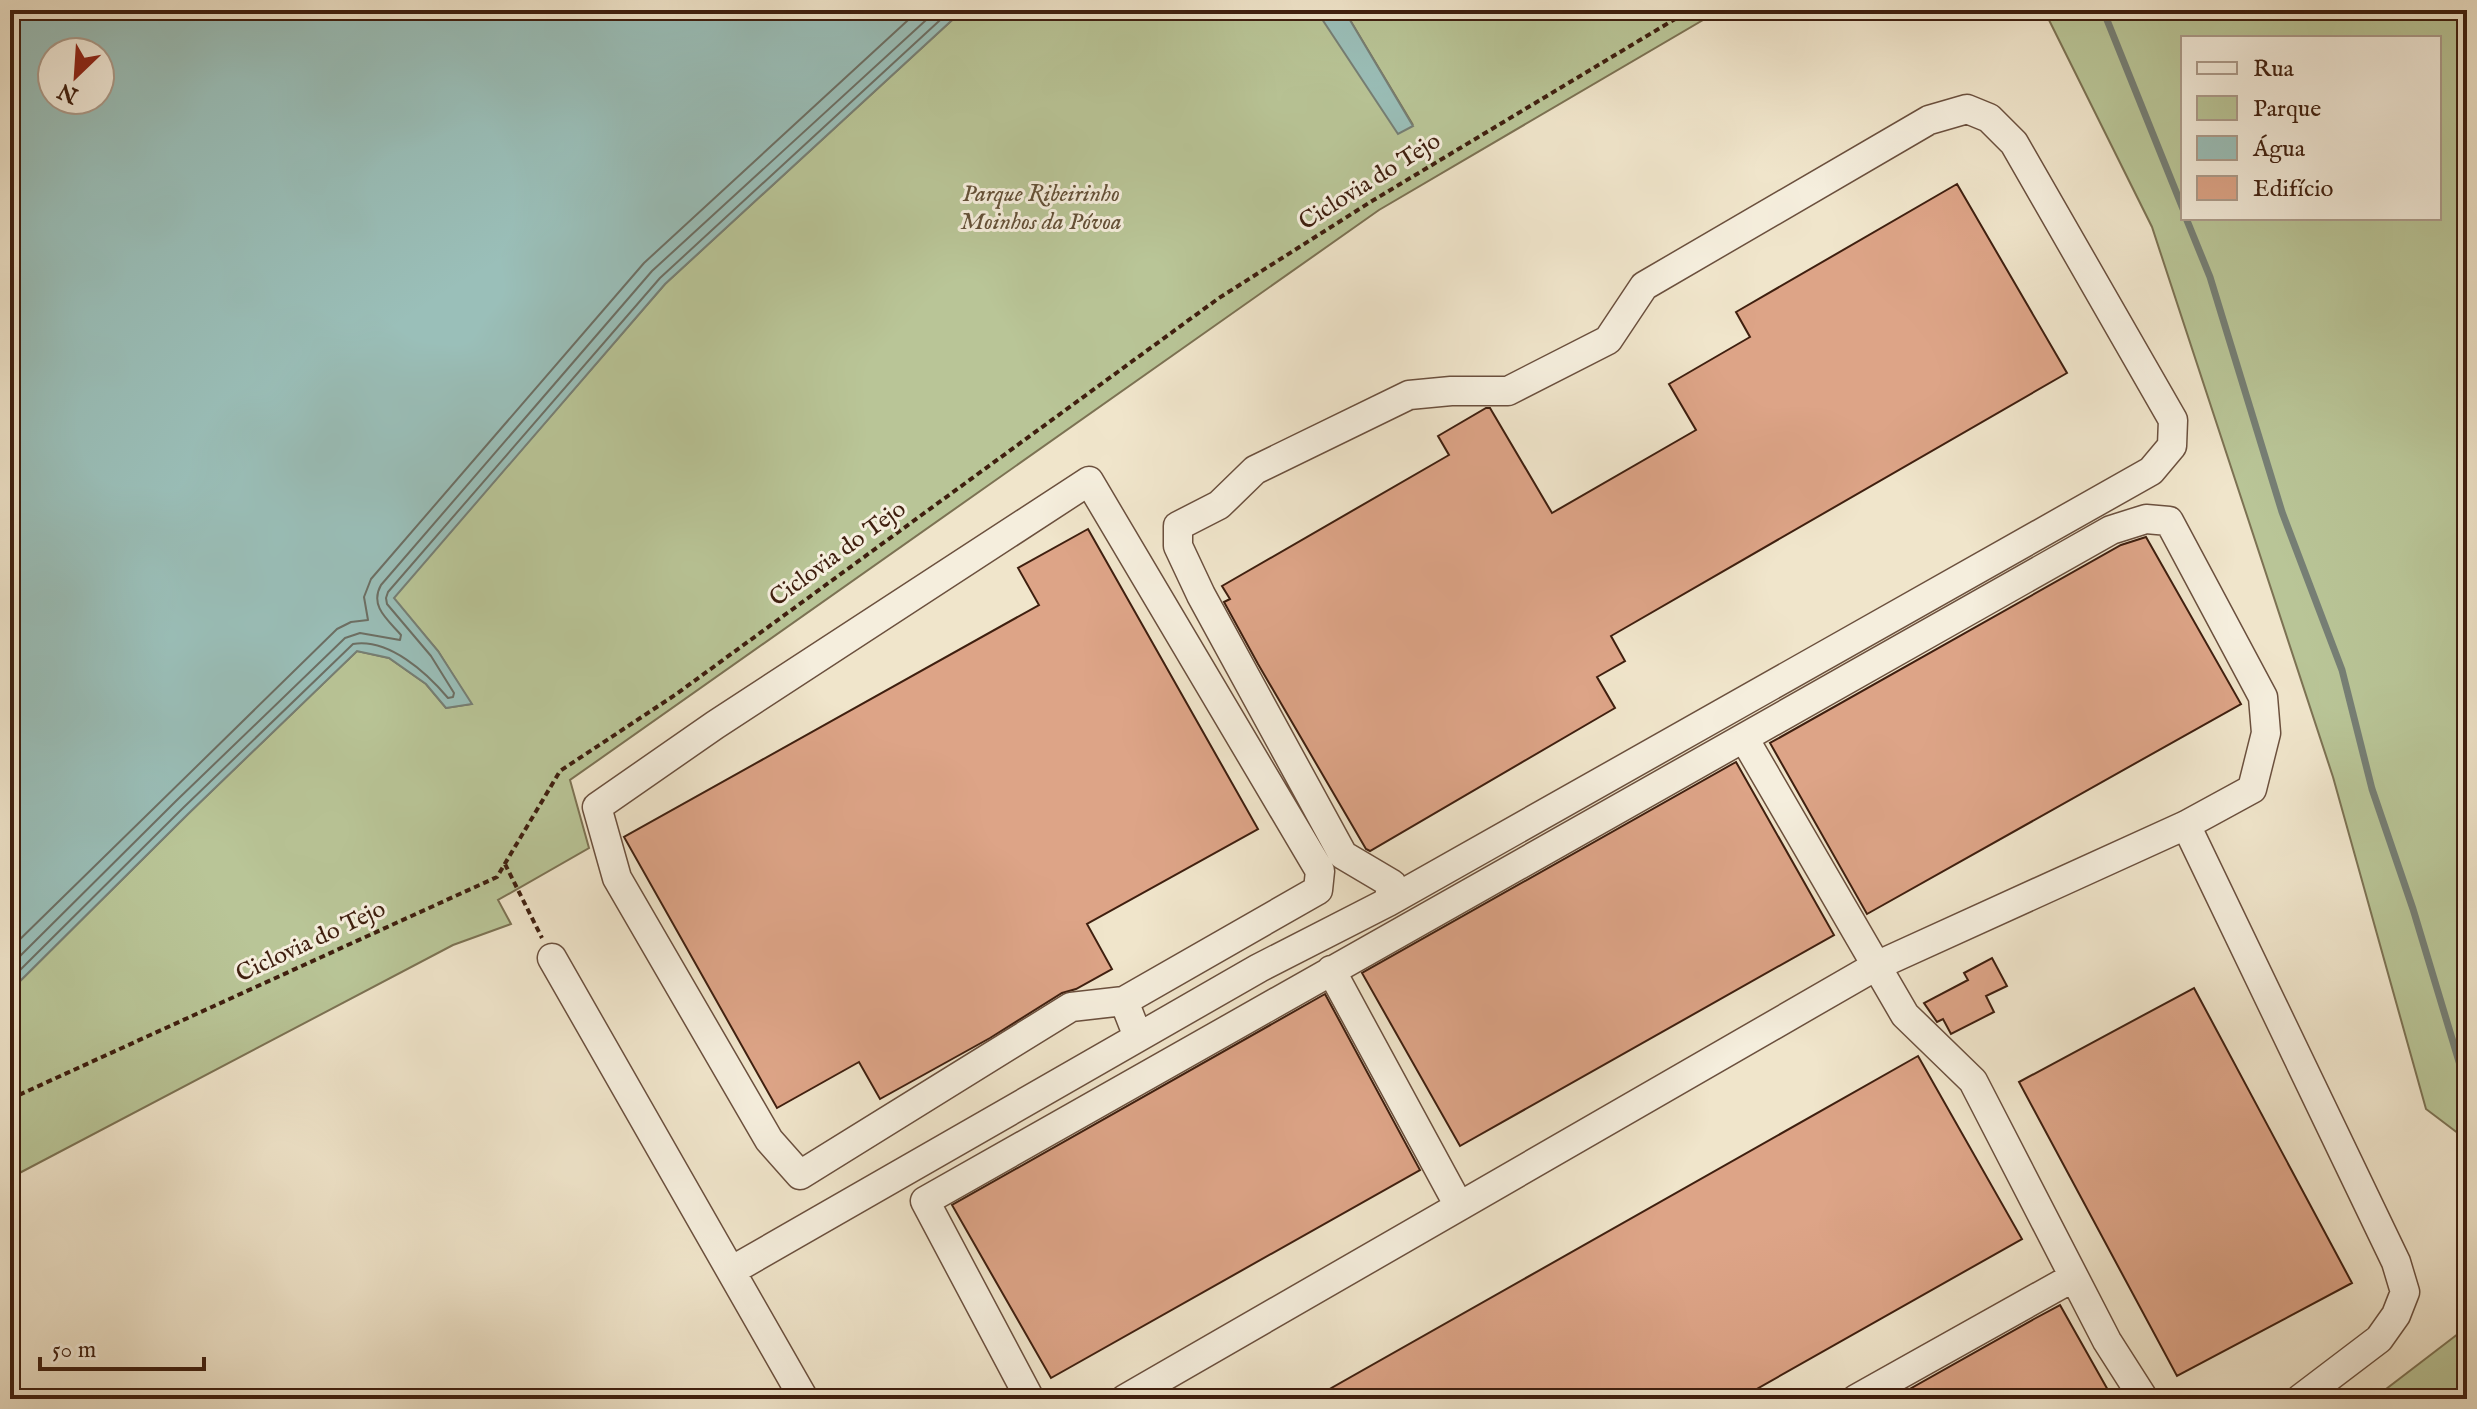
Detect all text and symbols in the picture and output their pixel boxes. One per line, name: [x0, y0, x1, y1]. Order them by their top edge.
north arrow: [36, 36, 116, 116]
legend: [2181, 36, 2441, 220]
text: Rua: [2253, 54, 2295, 85]
text: N: [54, 76, 84, 109]
text: Parque: [2253, 94, 2321, 125]
street label: Ciclovia do Tejo: [1293, 126, 1447, 238]
text: Água: [2252, 134, 2306, 165]
text: Edifício: [2253, 174, 2333, 205]
park label: Parque Ribeirinho Moinhos da Póvoa: [960, 179, 1122, 238]
street label: Ciclovia do Tejo: [764, 494, 913, 614]
street label: Ciclovia do Tejo: [231, 894, 391, 990]
scale bar: [40, 1321, 204, 1371]
text: 50 m: [52, 1335, 96, 1366]

